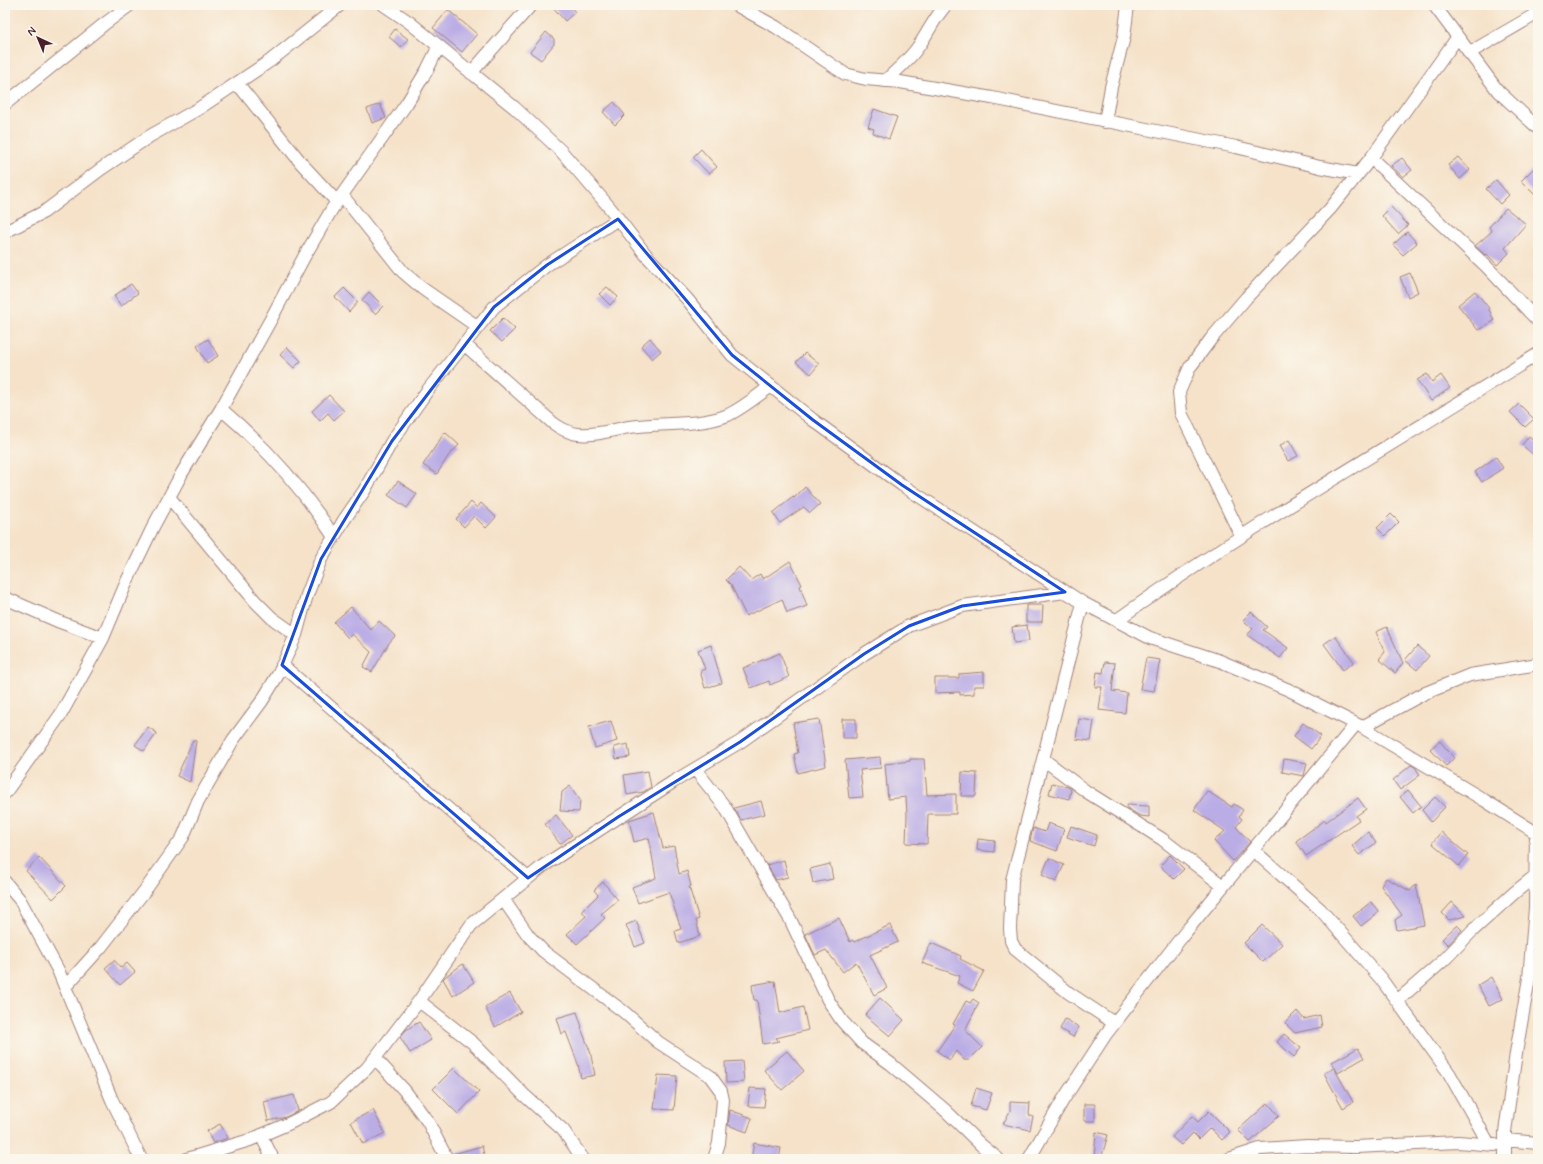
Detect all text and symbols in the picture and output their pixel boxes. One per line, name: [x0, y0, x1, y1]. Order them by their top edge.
north arrow: [18, 18, 58, 58]
text: N: [24, 24, 39, 39]

